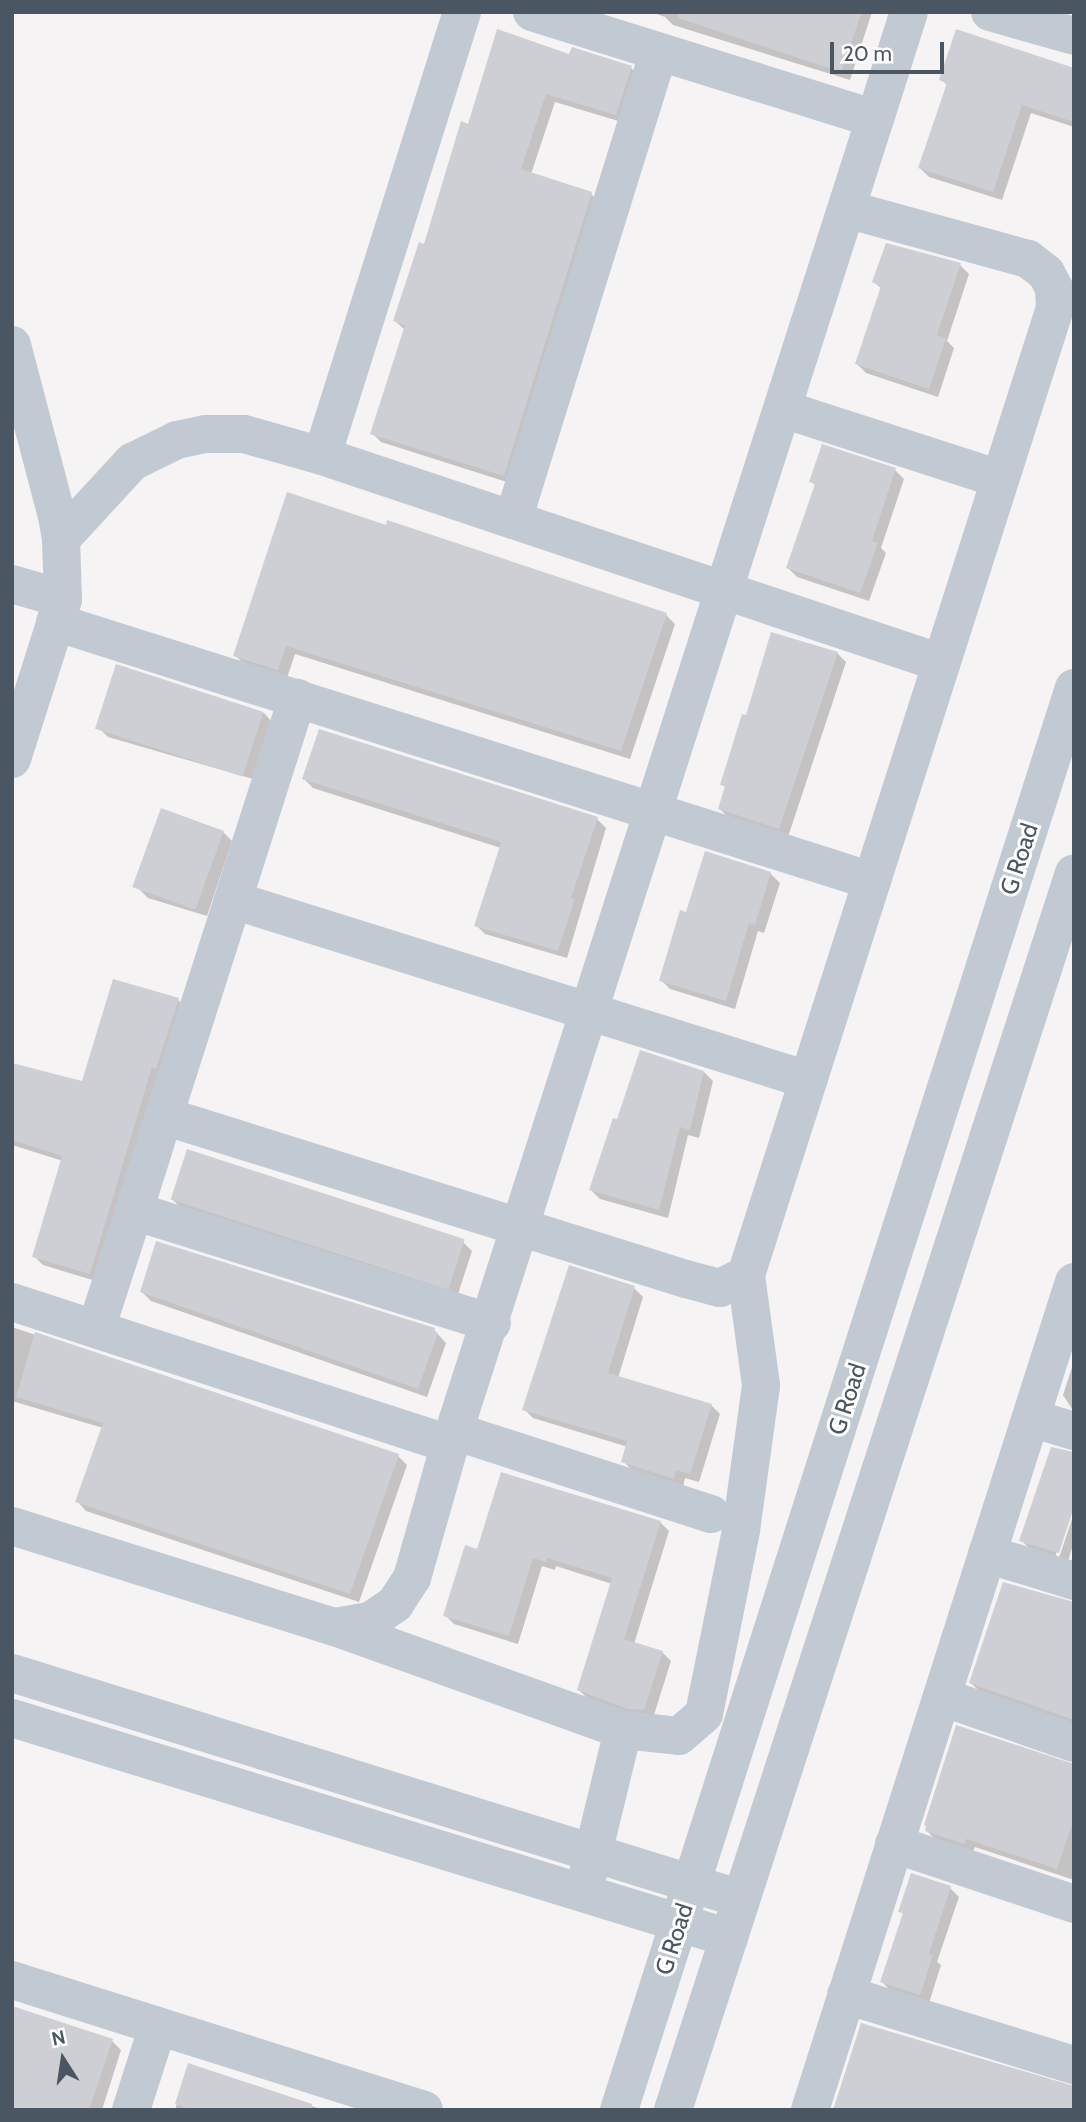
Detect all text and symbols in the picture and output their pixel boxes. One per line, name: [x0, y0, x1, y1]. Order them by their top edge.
scale bar: [834, 28, 948, 72]
text: 20 m: [843, 41, 892, 66]
street label: G Road: [994, 820, 1044, 898]
street label: G Road: [822, 1360, 872, 1438]
street label: G Road: [649, 1900, 699, 1978]
north arrow: [28, 2024, 98, 2094]
text: N: [50, 2025, 67, 2051]

